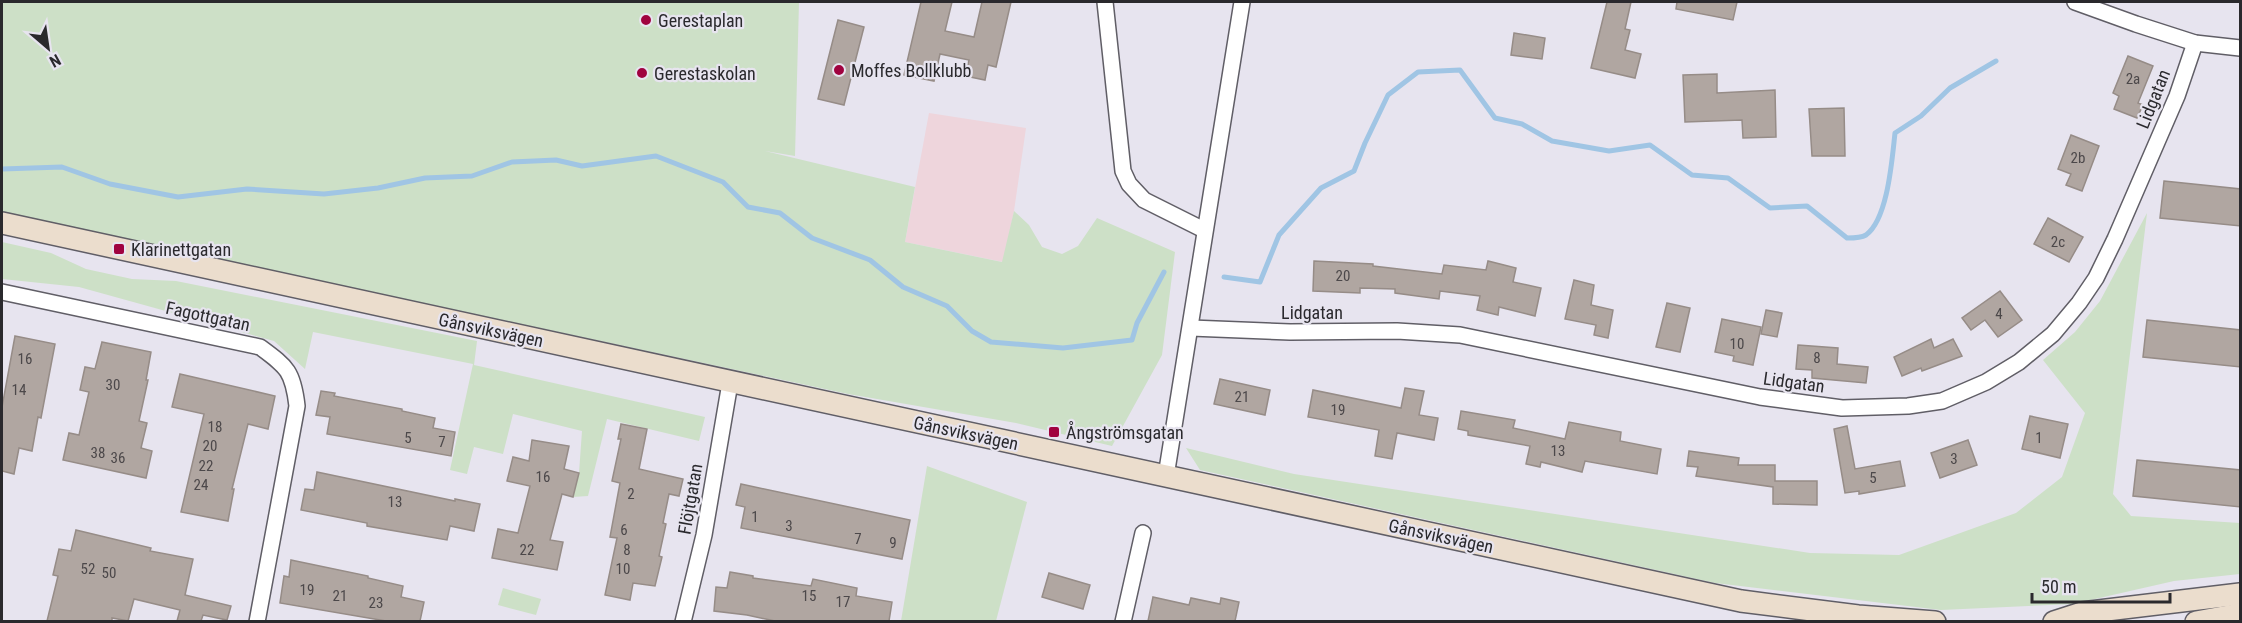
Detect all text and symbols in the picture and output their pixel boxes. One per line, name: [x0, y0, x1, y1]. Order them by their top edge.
place label: Gerestaplan: [658, 10, 743, 31]
marker: Gerestaplan: [639, 13, 653, 27]
north arrow: [18, 18, 78, 78]
text: N: [46, 50, 64, 71]
place label: Moffes Bollklubb: [851, 60, 972, 81]
place label: Gerestaskolan: [654, 63, 756, 84]
marker: Moffes Bollklubb: [832, 63, 846, 77]
marker: Gerestaskolan: [635, 66, 649, 80]
street label: Lidgatan: [2132, 66, 2174, 132]
house number: 2a: [2126, 70, 2140, 88]
house number: 2b: [2071, 149, 2085, 167]
house number: 2c: [2051, 233, 2065, 251]
place label: Klarinettgatan: [131, 239, 231, 260]
marker: Klarinettgatan: [112, 242, 126, 256]
house number: 20: [1336, 267, 1350, 285]
street label: Fagottgatan: [164, 297, 252, 335]
street label: Lidgatan: [1281, 302, 1343, 323]
house number: 4: [1995, 305, 2003, 323]
street label: Gånsviksvägen: [437, 309, 545, 351]
house number: 10: [1730, 335, 1744, 353]
house number: 8: [1813, 349, 1821, 367]
house number: 16: [18, 350, 32, 368]
street label: Lidgatan: [1762, 367, 1826, 397]
house number: 30: [106, 376, 120, 394]
house number: 14: [12, 381, 26, 399]
house number: 21: [1235, 388, 1249, 406]
house number: 19: [1331, 401, 1345, 419]
street label: Gånsviksvägen: [912, 412, 1020, 454]
house number: 18: [208, 418, 222, 436]
place label: Ångströmsgatan: [1066, 421, 1184, 443]
marker: Ångströmsgatan: [1047, 425, 1061, 439]
house number: 5: [404, 429, 412, 447]
house number: 1: [2035, 429, 2043, 447]
house number: 7: [438, 433, 446, 451]
house number: 20: [203, 437, 217, 455]
house number: 13: [1551, 442, 1565, 460]
house number: 38: [91, 444, 105, 462]
house number: 36: [111, 449, 125, 467]
house number: 3: [1950, 450, 1958, 468]
house number: 22: [199, 457, 213, 475]
street label: Flöjtgatan: [673, 462, 707, 536]
house number: 16: [536, 468, 550, 486]
house number: 5: [1869, 469, 1877, 487]
house number: 24: [194, 476, 208, 494]
house number: 2: [627, 485, 635, 503]
house number: 13: [388, 493, 402, 511]
house number: 1: [751, 508, 759, 526]
street label: Gånsviksvägen: [1387, 515, 1495, 557]
house number: 3: [785, 517, 793, 535]
house number: 6: [620, 521, 628, 539]
house number: 7: [854, 530, 862, 548]
house number: 9: [889, 534, 897, 552]
house number: 22: [520, 541, 534, 559]
house number: 8: [623, 541, 631, 559]
house number: 52: [81, 560, 95, 578]
house number: 10: [616, 560, 630, 578]
house number: 50: [102, 564, 116, 582]
scale bar: [2032, 566, 2170, 604]
text: 50 m: [2041, 576, 2076, 597]
house number: 19: [300, 581, 314, 599]
house number: 21: [333, 587, 347, 605]
house number: 15: [802, 587, 816, 605]
house number: 17: [836, 593, 850, 611]
house number: 23: [369, 594, 383, 612]

